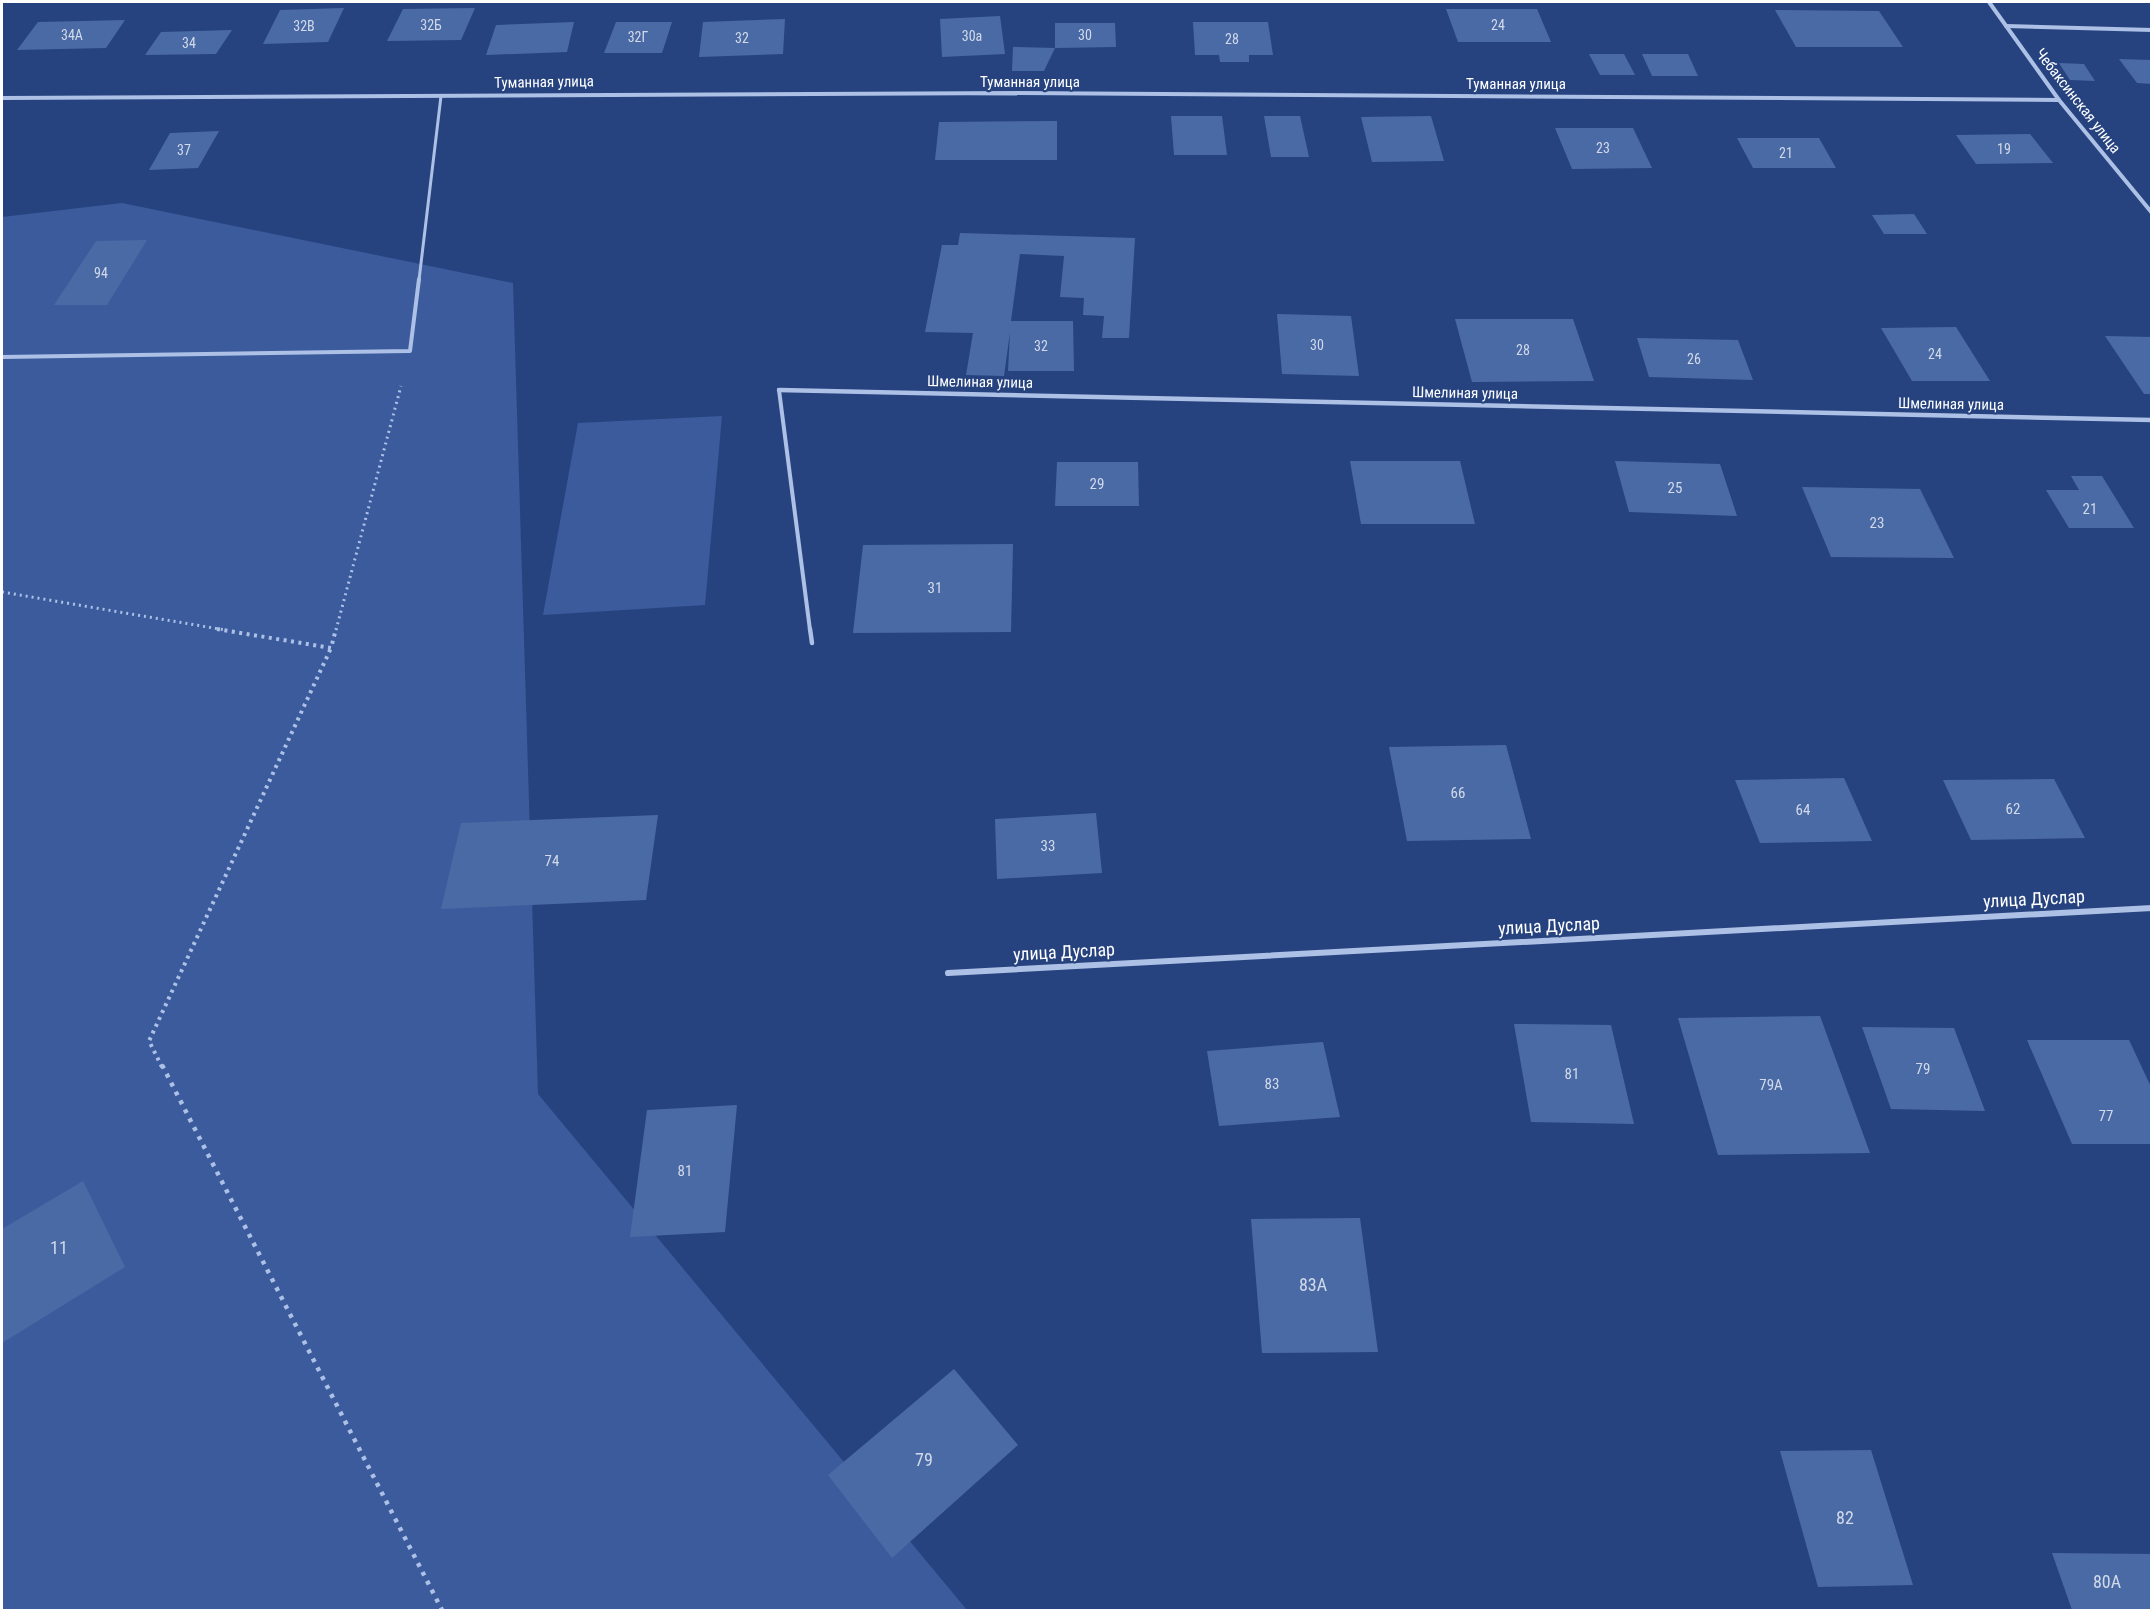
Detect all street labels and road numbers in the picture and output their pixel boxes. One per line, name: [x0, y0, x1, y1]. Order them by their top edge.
street label: Чебаксинская улица: [2031, 45, 2125, 157]
street label: Туманная улица: [494, 72, 594, 92]
street label: Туманная улица: [980, 73, 1080, 91]
street label: Туманная улица: [1466, 75, 1566, 93]
street label: Шмелиная улица: [927, 372, 1033, 392]
street label: Шмелиная улица: [1412, 383, 1518, 403]
street label: Шмелиная улица: [1898, 394, 2004, 414]
street label: улица Дуслар: [1983, 885, 2086, 912]
street label: улица Дуслар: [1498, 912, 1601, 939]
street label: улица Дуслар: [1013, 938, 1116, 965]

